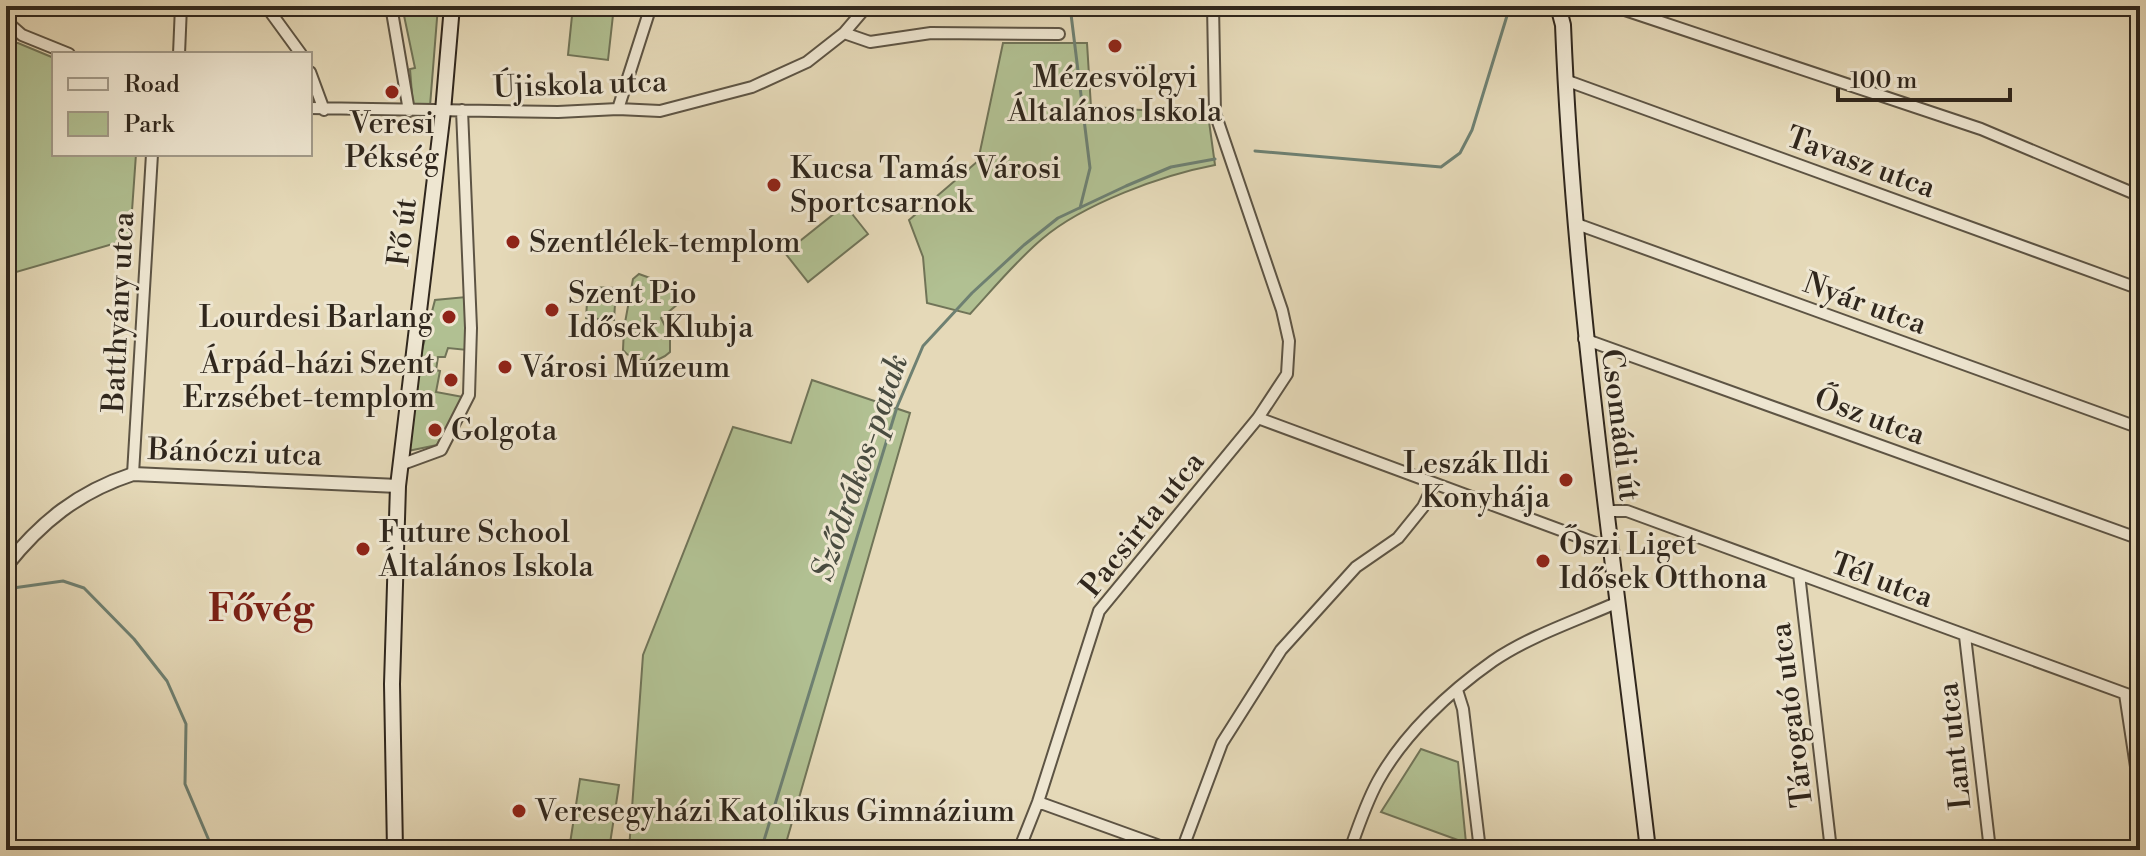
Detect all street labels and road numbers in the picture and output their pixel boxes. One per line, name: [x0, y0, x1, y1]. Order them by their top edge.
street label: Újiskola utca: [492, 61, 669, 107]
street label: Tavasz utca: [1781, 118, 1941, 208]
street label: Fő út: [380, 196, 426, 268]
street label: Batthyány utca: [95, 210, 143, 415]
street label: Nyár utca: [1798, 264, 1932, 344]
street label: Csomádi út: [1592, 347, 1648, 504]
street label: Ősz utca: [1809, 378, 1932, 455]
street label: Bánóczi utca: [146, 431, 324, 475]
street label: Pacsirta utca: [1073, 444, 1214, 605]
street label: Tél utca: [1825, 545, 1939, 617]
street label: Tárogató utca: [1762, 620, 1822, 809]
street label: Lant utca: [1929, 680, 1981, 811]

